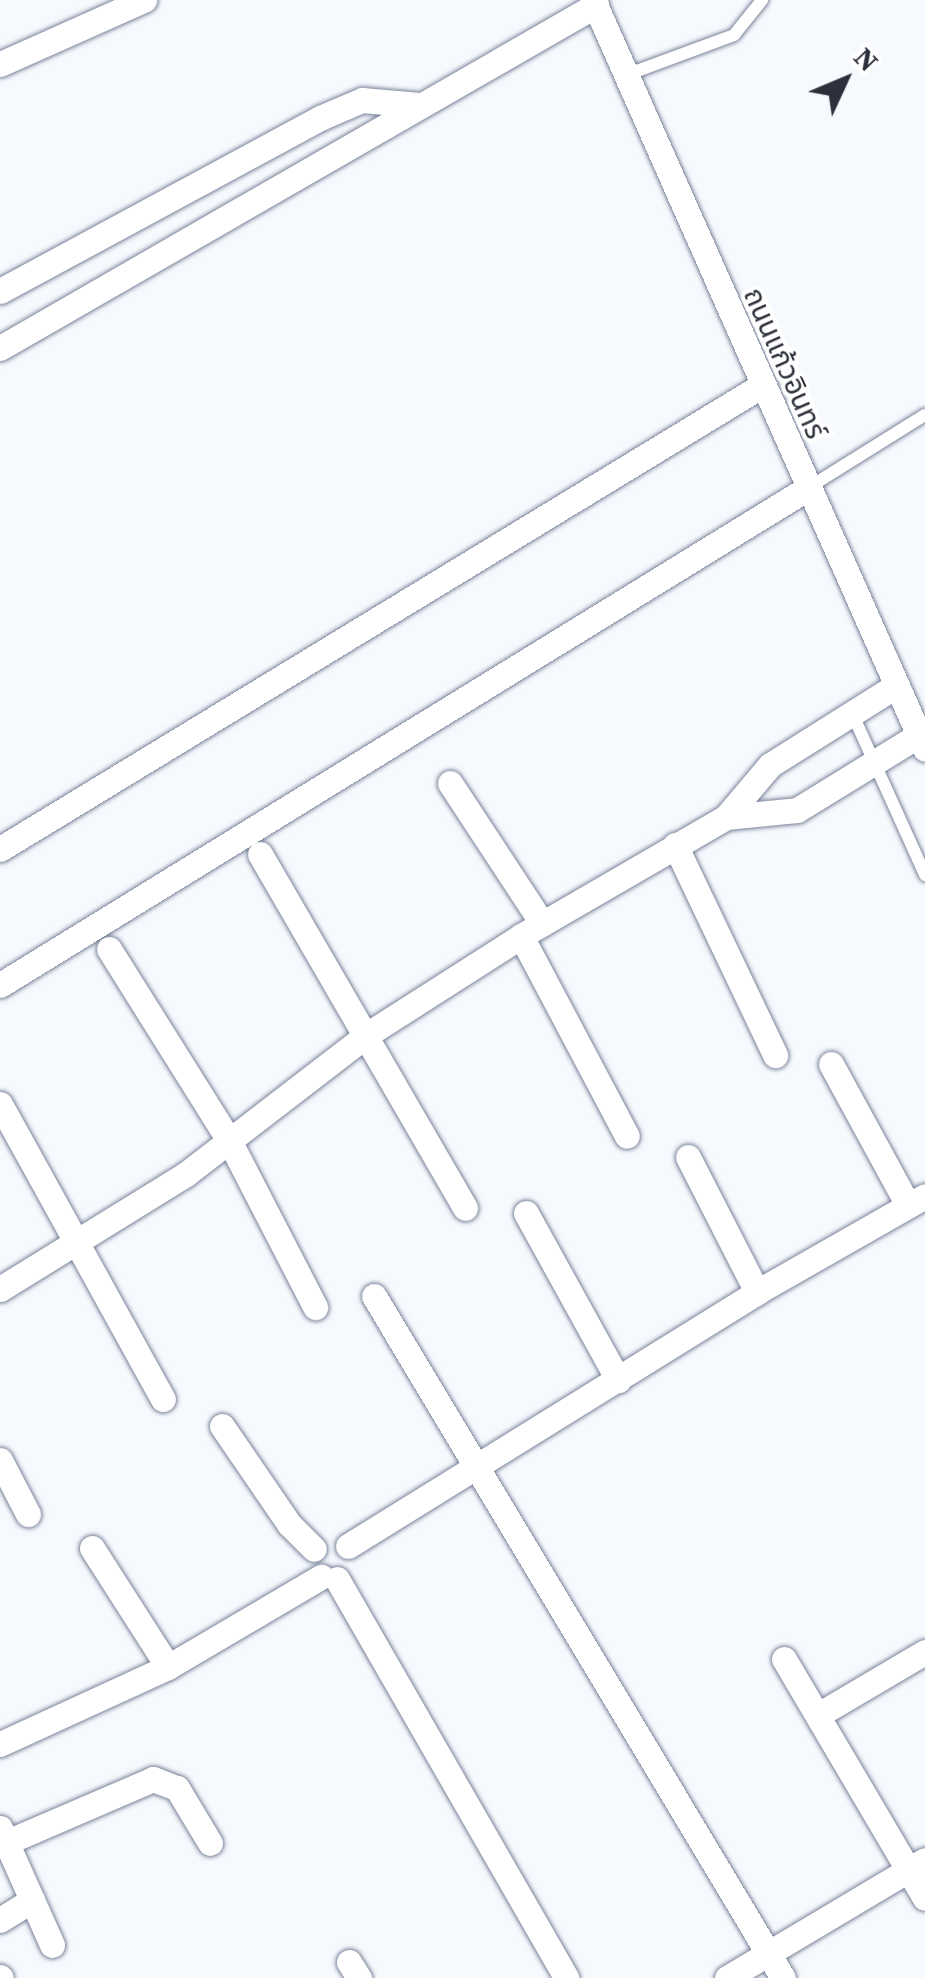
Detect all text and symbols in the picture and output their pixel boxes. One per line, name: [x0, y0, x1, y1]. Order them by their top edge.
north arrow: [795, 30, 895, 130]
text: N: [846, 39, 887, 80]
street label: ถนนแก้วอินทร์: [737, 282, 833, 444]

